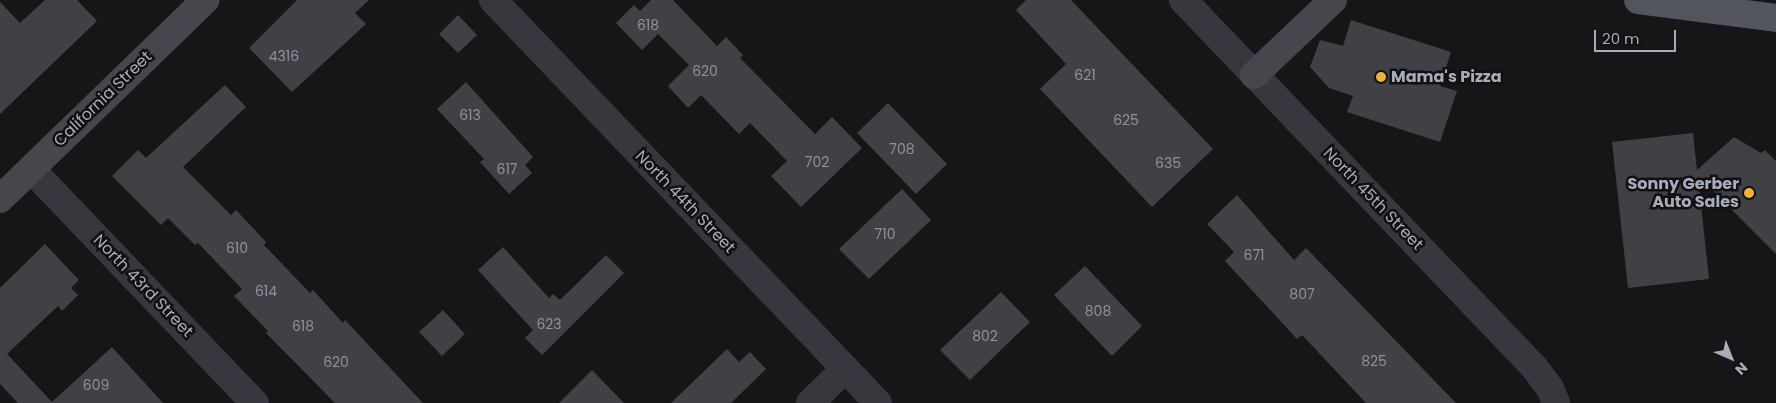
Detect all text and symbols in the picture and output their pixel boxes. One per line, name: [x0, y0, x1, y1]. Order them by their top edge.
house number: 618: [637, 17, 659, 33]
scale bar: [1596, 20, 1678, 52]
text: 20 m: [1602, 28, 1640, 49]
street label: California Street: [50, 47, 156, 151]
house number: 4316: [269, 48, 299, 64]
house number: 620: [692, 63, 718, 79]
house number: 621: [1074, 67, 1096, 83]
place label: Mama's Pizza: [1391, 67, 1502, 87]
marker: Mama's Pizza: [1375, 71, 1387, 83]
house number: 613: [459, 107, 481, 123]
house number: 625: [1113, 112, 1139, 128]
house number: 708: [889, 141, 915, 157]
street label: North 45th Street: [1319, 144, 1427, 254]
street label: North 44th Street: [631, 147, 739, 257]
house number: 702: [805, 154, 829, 170]
house number: 635: [1155, 155, 1181, 171]
house number: 617: [496, 161, 518, 177]
place label: Sonny Gerber Auto Sales: [1627, 174, 1739, 212]
marker: Sonny Gerber Auto Sales: [1743, 187, 1755, 199]
house number: 710: [875, 226, 895, 242]
street label: North 43rd Street: [89, 231, 197, 341]
house number: 610: [226, 240, 248, 256]
house number: 671: [1243, 247, 1265, 263]
house number: 614: [255, 283, 277, 299]
house number: 807: [1289, 286, 1315, 302]
house number: 808: [1085, 303, 1111, 319]
house number: 623: [536, 316, 562, 332]
house number: 618: [292, 318, 314, 334]
house number: 802: [972, 328, 998, 344]
north arrow: [1706, 333, 1756, 383]
house number: 825: [1361, 353, 1387, 369]
house number: 620: [323, 354, 349, 370]
text: N: [1731, 358, 1752, 380]
house number: 609: [83, 377, 109, 393]

